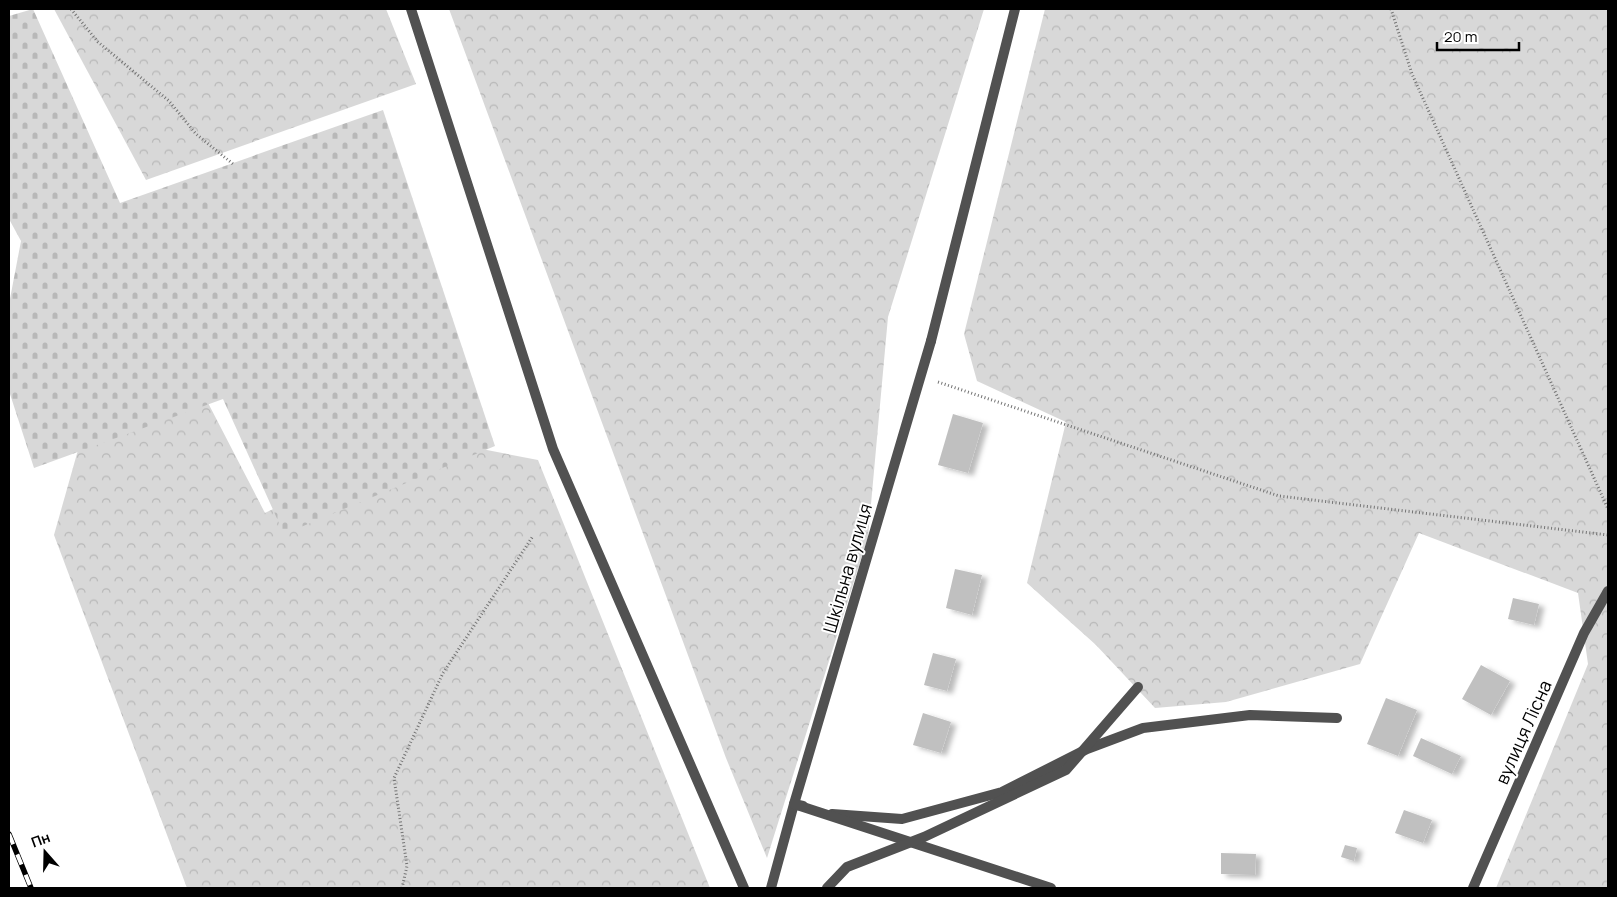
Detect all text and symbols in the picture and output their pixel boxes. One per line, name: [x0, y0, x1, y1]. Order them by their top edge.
scale bar: [1437, 20, 1520, 52]
text: 20 m: [1444, 26, 1477, 47]
street label: Шкільна вулиця: [817, 500, 877, 636]
street label: вулиця Лісна: [1489, 676, 1557, 788]
north arrow: [20, 827, 70, 877]
text: Пн: [28, 827, 52, 851]

